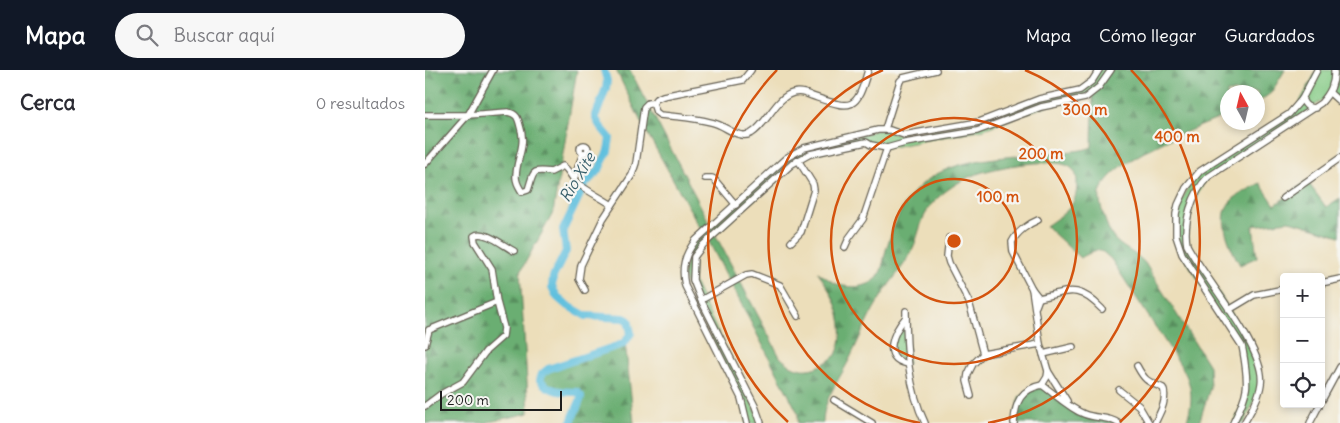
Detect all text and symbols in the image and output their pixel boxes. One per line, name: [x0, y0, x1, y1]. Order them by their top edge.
search box: [115, 13, 465, 58]
text: Mapa: [25, 20, 85, 50]
icon: search: [133, 21, 161, 49]
text: Buscar aquí: [173, 23, 275, 47]
text: Mapa: [1026, 24, 1071, 47]
text: Cómo llegar: [1099, 24, 1196, 47]
text: Guardados: [1224, 24, 1315, 47]
north arrow: [1220, 85, 1265, 130]
text: Cerca: [20, 89, 75, 116]
text: 0 resultados: [316, 93, 405, 113]
text: 300 m: [1063, 100, 1108, 119]
text: 400 m: [1154, 127, 1200, 146]
text: 200 m: [1019, 144, 1063, 163]
water label: Rio Xite: [555, 148, 600, 205]
text: 100 m: [977, 187, 1019, 206]
centre of rings: [945, 232, 963, 250]
map controls: [1280, 273, 1325, 408]
button: +: [1280, 273, 1325, 318]
button: −: [1280, 318, 1325, 363]
button: locate: [1280, 363, 1325, 408]
scale bar: [440, 388, 563, 411]
text: 200 m: [447, 391, 489, 409]

